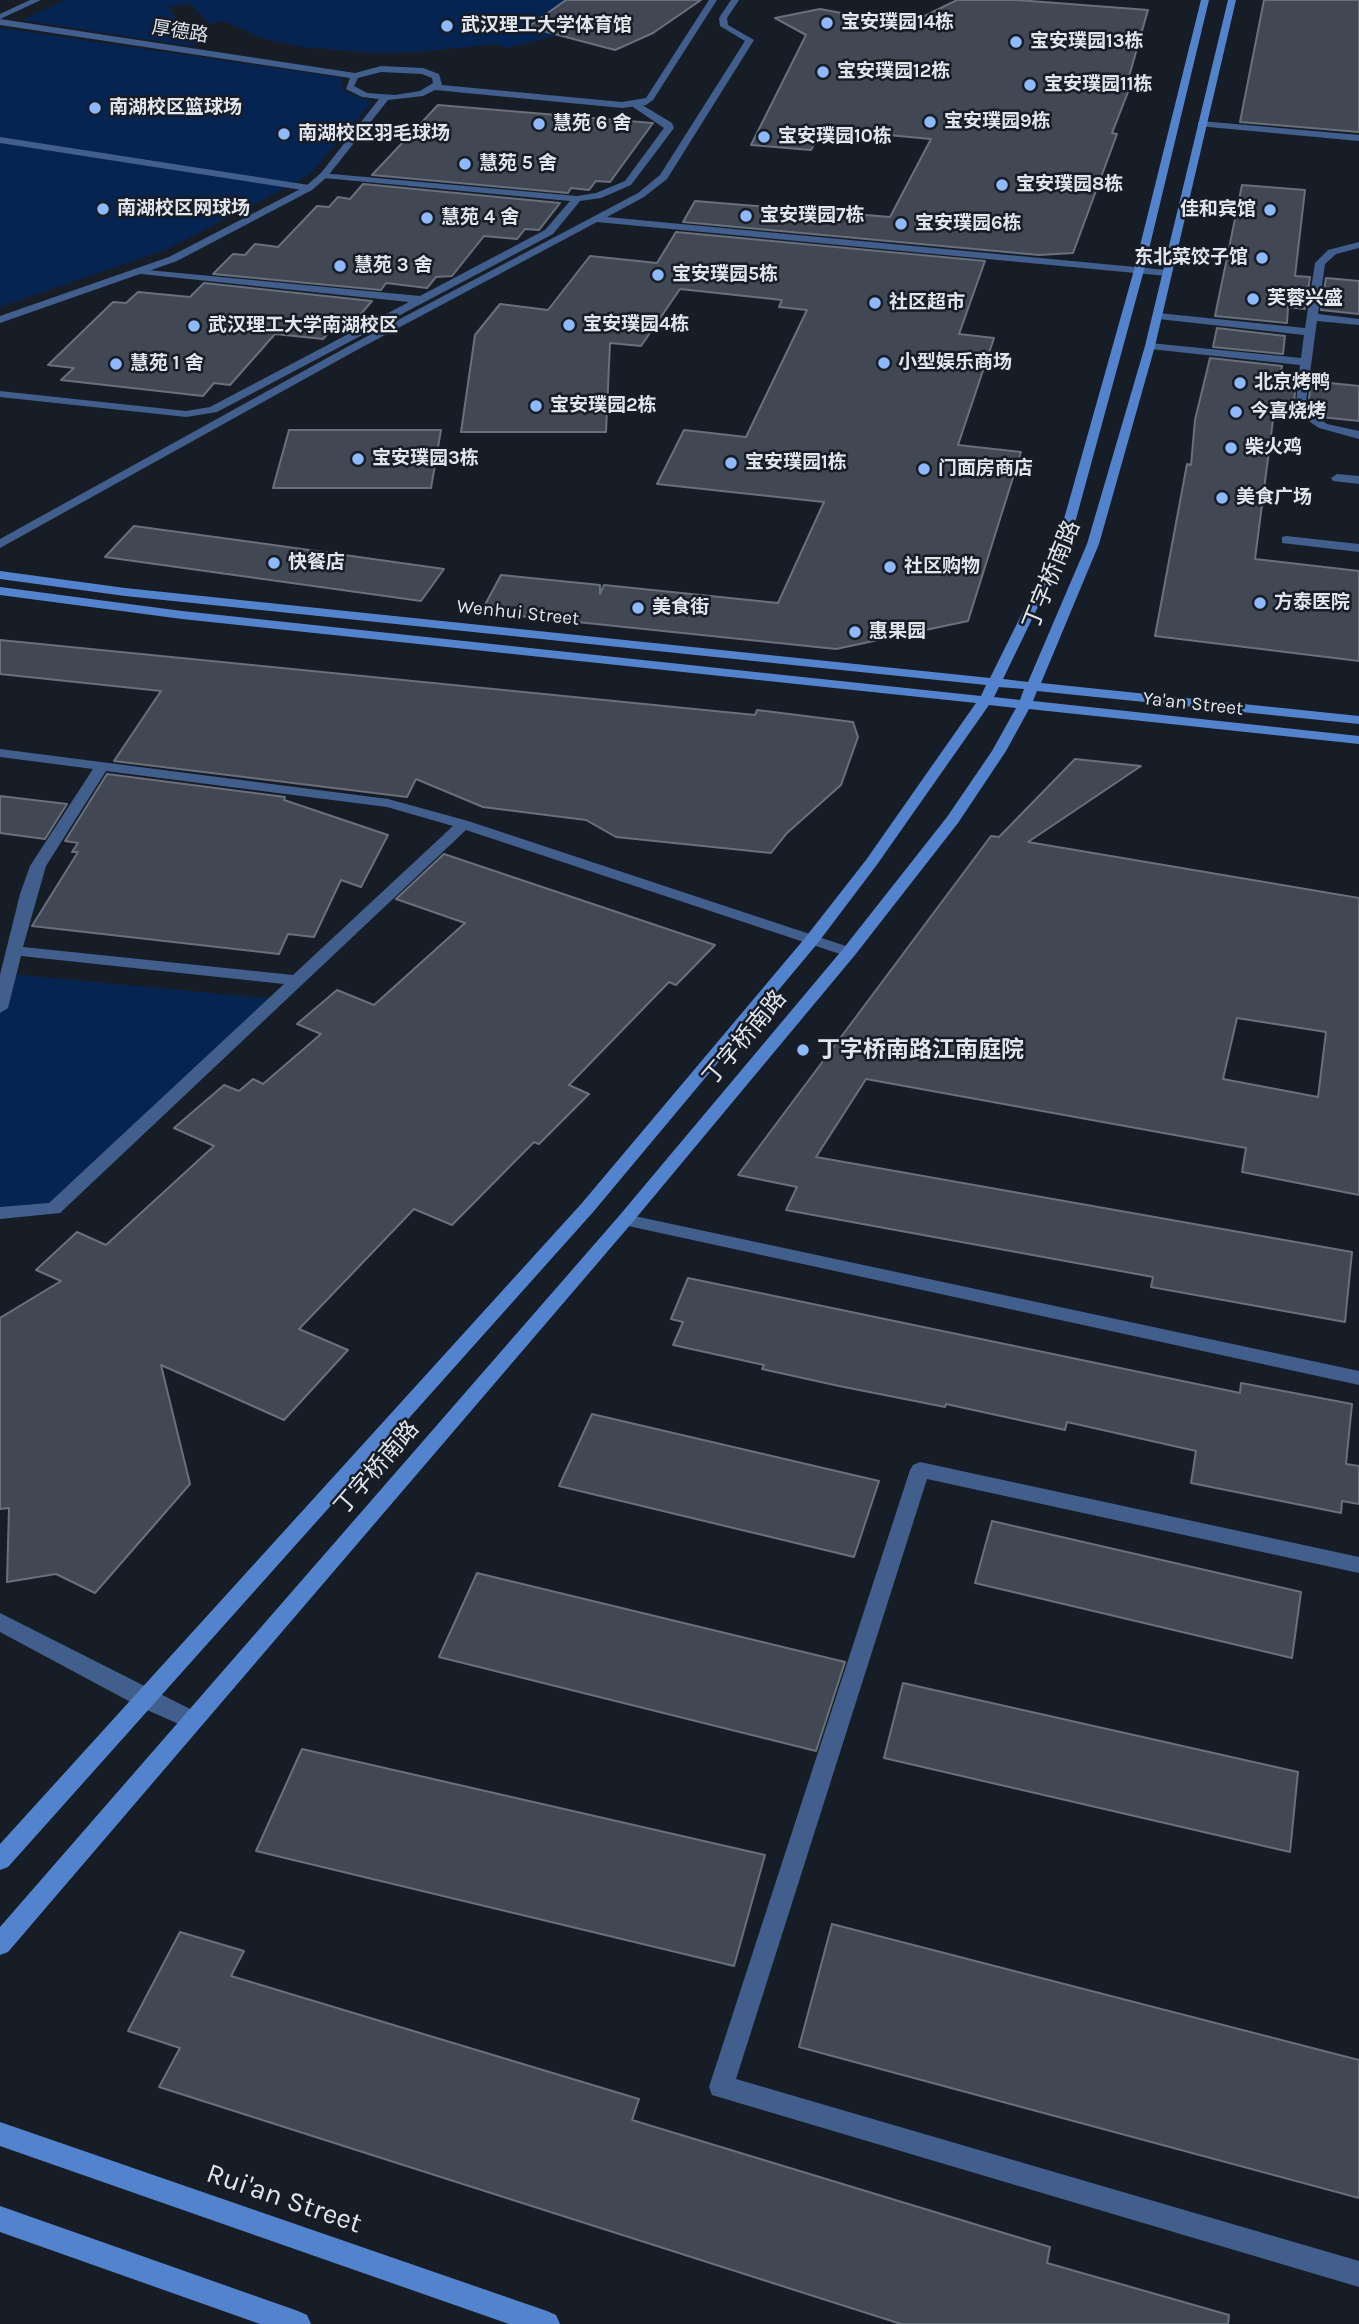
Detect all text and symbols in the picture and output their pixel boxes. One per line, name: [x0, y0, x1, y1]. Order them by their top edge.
place label: 宝安璞园14栋: [841, 12, 954, 34]
place label: 武汉理工大学体育馆: [461, 15, 632, 37]
marker: 宝安璞园14栋: [819, 15, 835, 31]
street label: 厚德路: [150, 16, 210, 48]
marker: 武汉理工大学体育馆: [439, 18, 455, 34]
place label: 宝安璞园13栋: [1030, 31, 1144, 53]
marker: 宝安璞园13栋: [1008, 34, 1024, 50]
place label: 宝安璞园12栋: [837, 61, 950, 83]
marker: 宝安璞园12栋: [815, 64, 831, 80]
place label: 宝安璞园11栋: [1044, 74, 1153, 96]
marker: 宝安璞园11栋: [1022, 77, 1038, 93]
place label: 南湖校区篮球场: [109, 97, 242, 119]
marker: 南湖校区篮球场: [87, 100, 103, 116]
place label: 宝安璞园9栋: [944, 111, 1051, 133]
place label: 慧苑 6 舍: [553, 113, 631, 135]
marker: 宝安璞园9栋: [922, 114, 938, 130]
marker: 慧苑 6 舍: [531, 116, 547, 132]
place label: 南湖校区羽毛球场: [298, 123, 450, 145]
marker: 南湖校区羽毛球场: [276, 126, 292, 142]
place label: 宝安璞园10栋: [778, 126, 892, 148]
marker: 宝安璞园10栋: [756, 129, 772, 145]
place label: 慧苑 5 舍: [479, 153, 557, 175]
marker: 慧苑 5 舍: [457, 156, 473, 172]
place label: 宝安璞园8栋: [1016, 174, 1123, 196]
marker: 宝安璞园8栋: [994, 177, 1010, 193]
place label: 南湖校区网球场: [117, 198, 250, 220]
place label: 佳和宾馆: [1180, 199, 1256, 221]
marker: 南湖校区网球场: [95, 201, 111, 217]
marker: 佳和宾馆: [1262, 202, 1278, 218]
place label: 宝安璞园7栋: [760, 205, 864, 227]
place label: 慧苑 4 舍: [441, 207, 519, 229]
marker: 宝安璞园7栋: [738, 208, 754, 224]
marker: 慧苑 4 舍: [419, 210, 435, 226]
place label: 宝安璞园6栋: [915, 213, 1022, 235]
marker: 宝安璞园6栋: [893, 216, 909, 232]
place label: 东北菜饺子馆: [1134, 247, 1248, 269]
marker: 东北菜饺子馆: [1254, 250, 1270, 266]
place label: 慧苑 3 舍: [354, 255, 432, 277]
marker: 慧苑 3 舍: [332, 258, 348, 274]
place label: 宝安璞园5栋: [672, 264, 778, 286]
marker: 宝安璞园5栋: [650, 267, 666, 283]
place label: 芙蓉兴盛: [1267, 288, 1343, 310]
marker: 芙蓉兴盛: [1245, 291, 1261, 307]
place label: 社区超市: [889, 292, 965, 314]
marker: 社区超市: [867, 295, 883, 311]
place label: 宝安璞园4栋: [583, 314, 689, 336]
place label: 武汉理工大学南湖校区: [208, 315, 398, 337]
marker: 宝安璞园4栋: [561, 317, 577, 333]
marker: 武汉理工大学南湖校区: [186, 318, 202, 334]
place label: 小型娱乐商场: [898, 352, 1012, 374]
place label: 慧苑 1 舍: [130, 353, 203, 375]
marker: 小型娱乐商场: [876, 355, 892, 371]
marker: 慧苑 1 舍: [108, 356, 124, 372]
place label: 北京烤鸭: [1254, 372, 1330, 394]
marker: 北京烤鸭: [1232, 375, 1248, 391]
place label: 宝安璞园2栋: [550, 395, 656, 417]
marker: 宝安璞园2栋: [528, 398, 544, 414]
place label: 今喜烧烤: [1250, 401, 1326, 423]
marker: 今喜烧烤: [1228, 404, 1244, 420]
place label: 柴火鸡: [1245, 437, 1302, 459]
marker: 柴火鸡: [1223, 440, 1239, 456]
place label: 宝安璞园3栋: [372, 448, 479, 470]
marker: 宝安璞园3栋: [350, 451, 366, 467]
place label: 宝安璞园1栋: [745, 452, 847, 474]
marker: 宝安璞园1栋: [723, 455, 739, 471]
place label: 门面房商店: [938, 458, 1033, 480]
marker: 门面房商店: [916, 461, 932, 477]
place label: 美食广场: [1236, 487, 1312, 509]
marker: 美食广场: [1214, 490, 1230, 506]
street label: 丁字桥南路: [1018, 517, 1086, 633]
place label: 快餐店: [288, 552, 345, 574]
marker: 快餐店: [266, 555, 282, 571]
place label: 社区购物: [904, 556, 980, 578]
marker: 社区购物: [882, 559, 898, 575]
place label: 方泰医院: [1274, 592, 1350, 614]
street label: Wenhui Street: [456, 595, 580, 631]
marker: 方泰医院: [1252, 595, 1268, 611]
place label: 美食街: [652, 597, 709, 619]
marker: 美食街: [630, 600, 646, 616]
place label: 惠果园: [869, 621, 926, 643]
marker: 惠果园: [847, 624, 863, 640]
street label: Ya'an Street: [1142, 687, 1244, 721]
street label: 丁字桥南路: [697, 985, 793, 1091]
place label: 丁字桥南路江南庭院: [817, 1036, 1024, 1064]
marker: 丁字桥南路江南庭院: [795, 1042, 811, 1058]
street label: 丁字桥南路: [329, 1416, 425, 1520]
street label: Rui'an Street: [202, 2157, 366, 2241]

